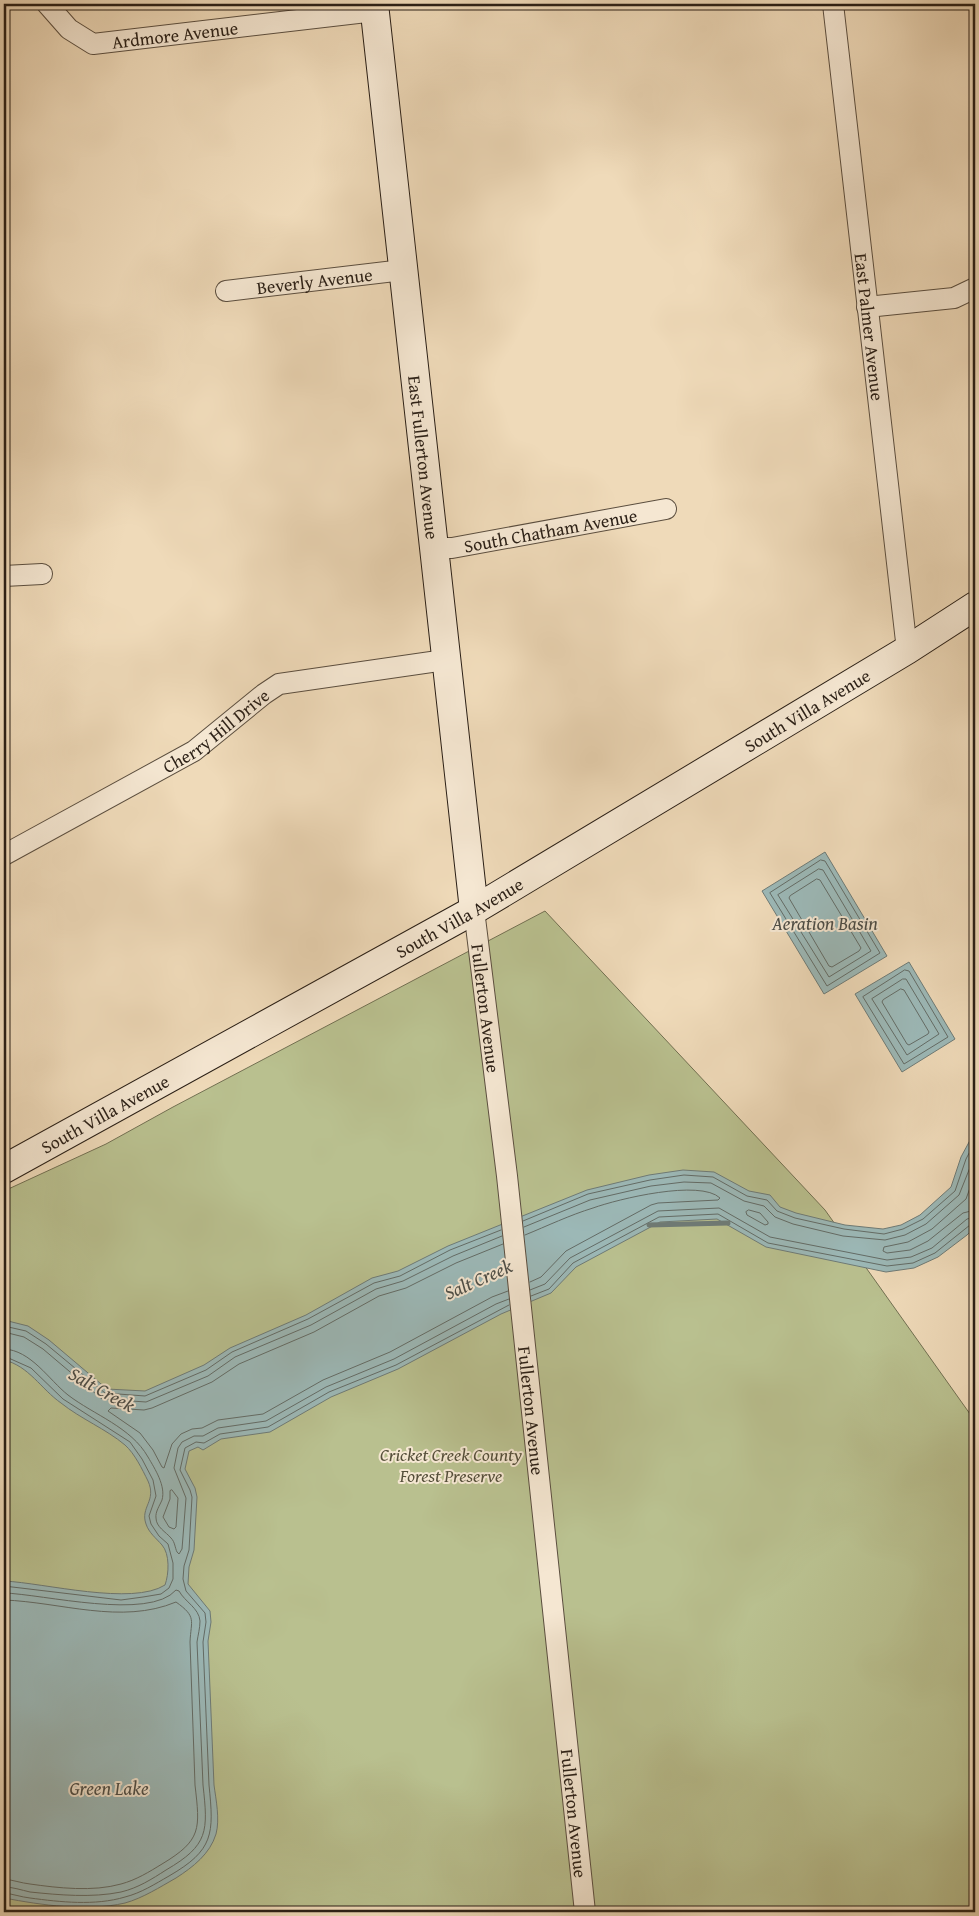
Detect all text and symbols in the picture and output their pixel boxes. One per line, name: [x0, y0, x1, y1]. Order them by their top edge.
street label: Ardmore Avenue: [110, 14, 239, 55]
street label: East Palmer Avenue: [848, 252, 892, 402]
street label: Beverly Avenue: [255, 260, 374, 301]
street label: East Fullerton Avenue: [402, 374, 446, 541]
street label: South Chatham Avenue: [462, 501, 639, 559]
street label: South Villa Avenue: [739, 662, 875, 758]
street label: Cherry Hill Drive: [157, 682, 275, 779]
street label: South Villa Avenue: [390, 870, 528, 964]
water label: Aeration Basin: [771, 909, 878, 937]
street label: Fullerton Avenue: [465, 942, 508, 1074]
street label: South Villa Avenue: [36, 1067, 174, 1160]
water label: Salt Creek: [440, 1251, 517, 1306]
street label: Fullerton Avenue: [512, 1345, 552, 1476]
water label: Salt Creek: [64, 1359, 140, 1419]
park label: Cricket Creek County Forest Preserve: [380, 1441, 523, 1489]
street label: Fullerton Avenue: [554, 1748, 595, 1879]
water label: Green Lake: [69, 1774, 149, 1802]

